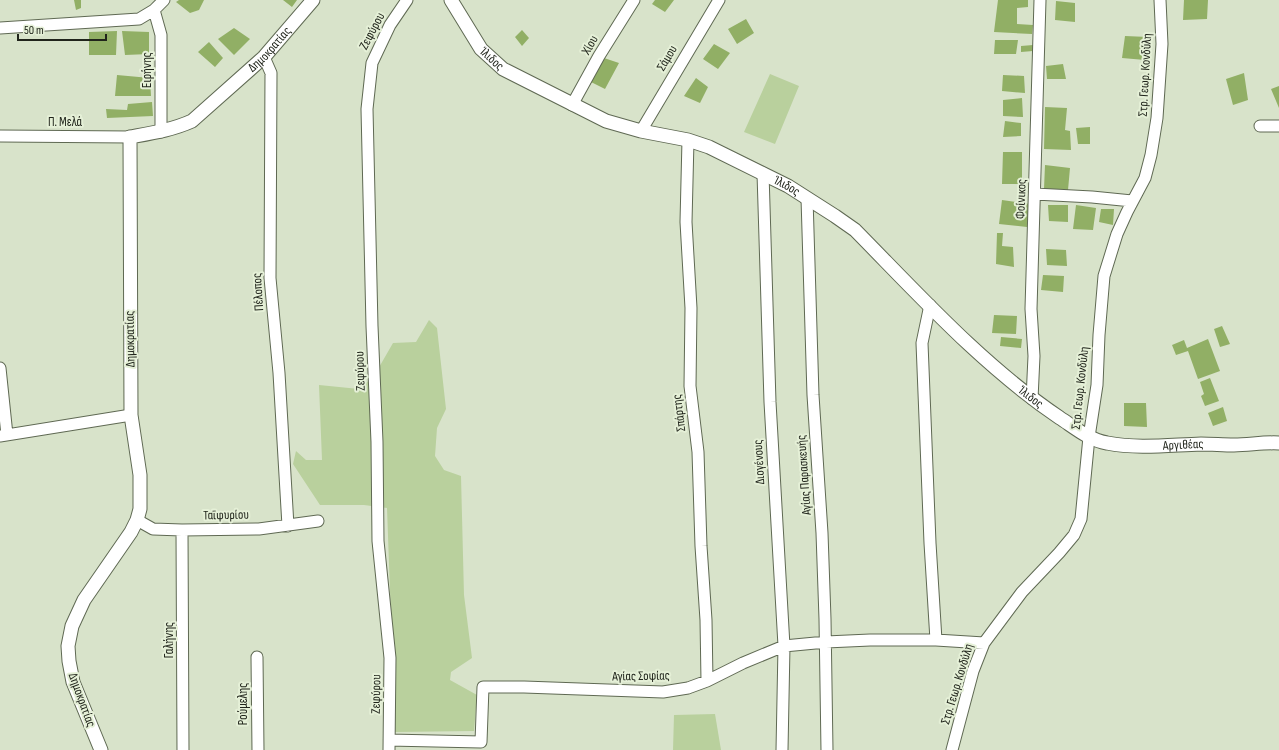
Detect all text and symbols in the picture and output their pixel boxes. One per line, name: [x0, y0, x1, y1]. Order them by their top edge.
street label: Ζεφύρου: [356, 10, 388, 52]
scale bar: [18, 16, 106, 42]
text: 50 m: [24, 23, 44, 38]
street label: Δημοκρατίας: [245, 23, 295, 76]
street label: Χίου: [578, 33, 602, 58]
street label: Στρ. Γεωρ. Κονδύλη: [1135, 33, 1155, 117]
street label: Σάμου: [653, 42, 681, 74]
street label: Ίλιδος: [475, 43, 507, 74]
street label: Ειρήνης: [139, 52, 155, 88]
street label: Π. Μελά: [48, 114, 83, 130]
street label: Ίλιδος: [770, 172, 803, 200]
street label: Φοίνικος: [1012, 179, 1030, 219]
street label: Πέλοπος: [249, 272, 267, 312]
street label: Δημοκρατίας: [122, 311, 138, 367]
street label: Στρ. Γεωρ. Κονδύλη: [1068, 346, 1092, 430]
street label: Ζεφύρου: [351, 351, 369, 391]
street label: Ίλιδος: [1014, 382, 1047, 412]
street label: Σπάρτης: [669, 393, 689, 433]
street label: Αγίας Παρασκευής: [793, 434, 815, 517]
street label: Αργιθέας: [1162, 436, 1204, 454]
street label: Διογένους: [750, 439, 768, 485]
street label: Ταϊφυρίου: [203, 507, 249, 523]
street label: Γαλήνης: [161, 622, 177, 658]
street label: Στρ. Γεωρ. Κονδύλη: [937, 642, 977, 726]
street label: Αγίας Σοφίας: [611, 667, 670, 685]
street label: Δημοκρατίας: [65, 671, 99, 729]
street label: Ζεφύρου: [368, 674, 384, 714]
street label: Ρούμελης: [235, 683, 251, 725]

